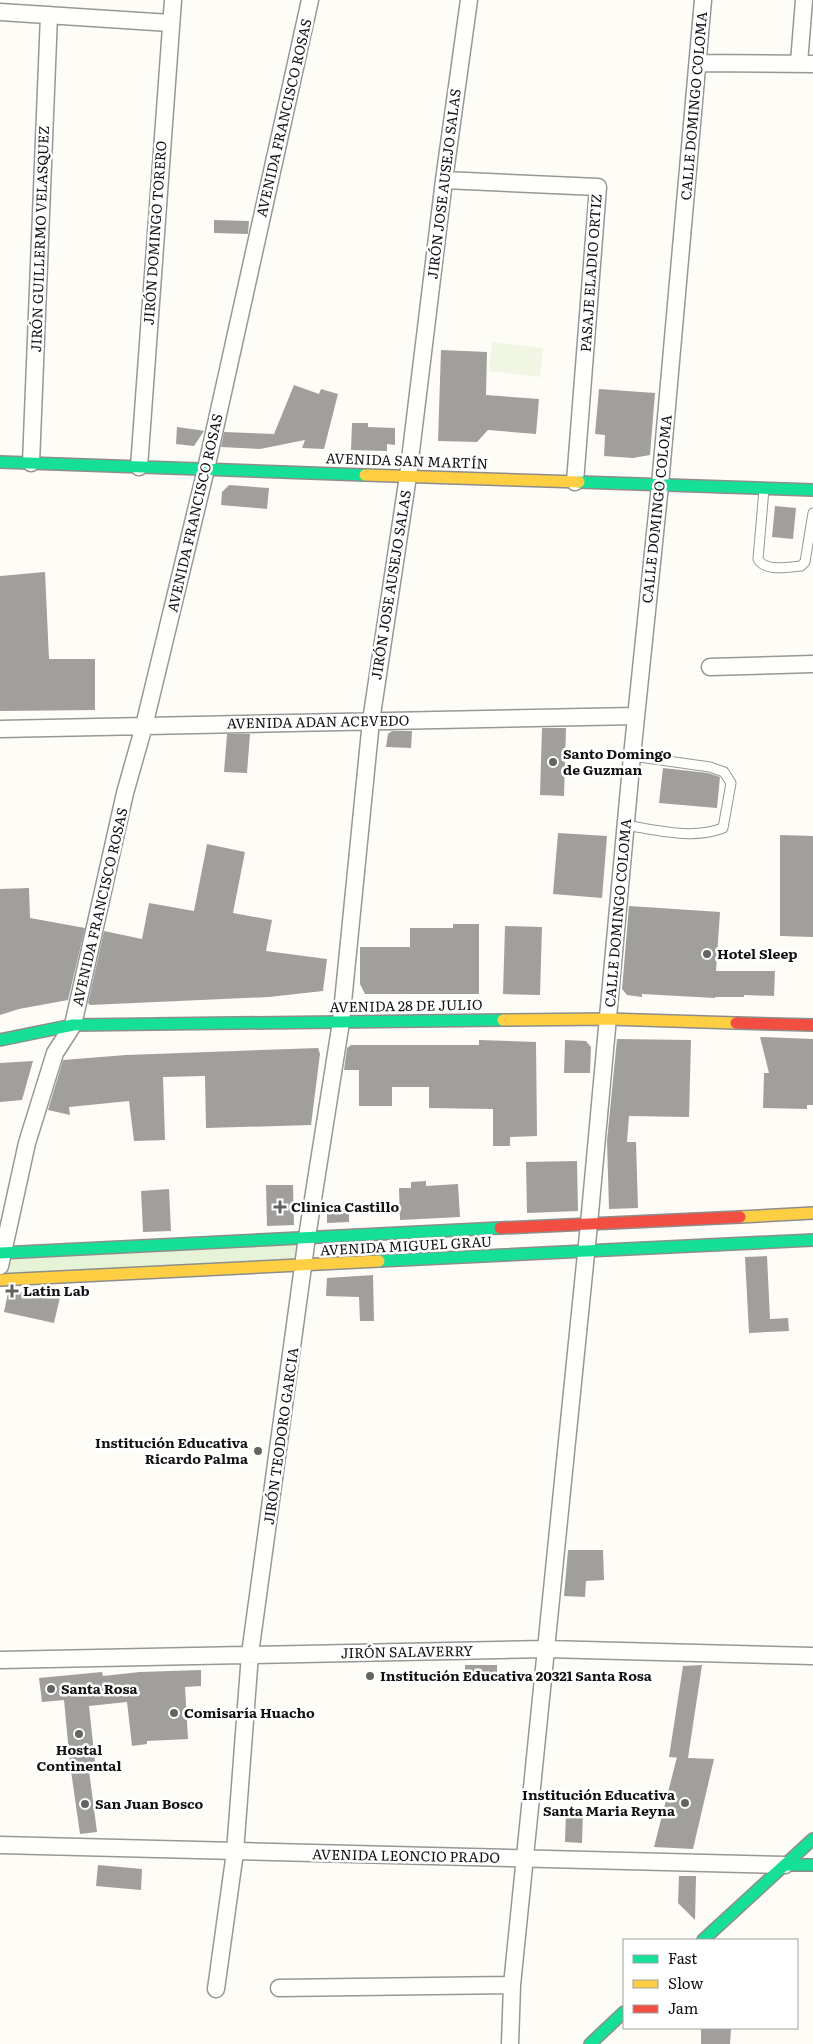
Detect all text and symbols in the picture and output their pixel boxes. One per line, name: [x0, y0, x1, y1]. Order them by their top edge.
street label: CALLE DOMINGO COLOMA: [675, 10, 711, 201]
street label: AVENIDA FRANCISCO ROSAS: [250, 17, 316, 219]
street label: JIRÓN JOSE AUSEJO SALAS: [421, 87, 465, 280]
street label: JIRÓN GUILLERMO VELASQUEZ: [25, 125, 53, 353]
street label: JIRÓN DOMINGO TORERO: [138, 140, 170, 326]
street label: PASAJE ELADIO ORTIZ: [574, 193, 606, 353]
street label: AVENIDA FRANCISCO ROSAS: [161, 412, 227, 614]
street label: CALLE DOMINGO COLOMA: [636, 413, 676, 604]
street label: AVENIDA SAN MARTÍN: [325, 447, 489, 473]
street label: JIRÓN JOSE AUSEJO SALAS: [365, 488, 415, 681]
street label: AVENIDA ADAN ACEVEDO: [226, 709, 410, 733]
place label: Santo Domingo de Guzman: [563, 743, 672, 779]
marker: Santo Domingo de Guzman: [547, 756, 559, 768]
street label: AVENIDA FRANCISCO ROSAS: [66, 806, 132, 1008]
street label: CALLE DOMINGO COLOMA: [599, 817, 635, 1008]
place label: Hotel Sleep: [717, 943, 798, 963]
marker: Hotel Sleep: [701, 948, 713, 960]
street label: AVENIDA 28 DE JULIO: [329, 994, 483, 1016]
place label: Clinica Castillo: [291, 1196, 399, 1216]
marker: Clinica Castillo: [273, 1200, 287, 1214]
street label: AVENIDA MIGUEL GRAU: [319, 1231, 492, 1259]
place label: Latin Lab: [23, 1280, 90, 1300]
marker: Latin Lab: [5, 1284, 19, 1298]
street label: JIRÓN TEODORO GARCIA: [258, 1345, 302, 1526]
place label: Institución Educativa Ricardo Palma: [95, 1432, 249, 1468]
marker: Institución Educativa Ricardo Palma: [252, 1445, 264, 1457]
street label: JIRÓN SALAVERRY: [341, 1640, 473, 1662]
place label: Institución Educativa 20321 Santa Rosa: [380, 1665, 653, 1685]
marker: Institución Educativa 20321 Santa Rosa: [364, 1670, 376, 1682]
place label: Santa Rosa: [61, 1678, 138, 1698]
marker: Santa Rosa: [45, 1683, 57, 1695]
place label: Comisaría Huacho: [184, 1702, 315, 1722]
marker: Comisaría Huacho: [168, 1707, 180, 1719]
marker: Hostal Continental: [73, 1728, 85, 1740]
place label: Hostal Continental: [37, 1739, 121, 1775]
place label: Institución Educativa Santa Maria Reyna: [522, 1784, 676, 1820]
place label: San Juan Bosco: [95, 1793, 204, 1813]
marker: Institución Educativa Santa Maria Reyna: [679, 1797, 691, 1809]
marker: San Juan Bosco: [79, 1798, 91, 1810]
street label: AVENIDA LEONCIO PRADO: [312, 1843, 500, 1867]
legend: [623, 1939, 798, 2029]
text: Fast: [668, 1946, 697, 1969]
text: Slow: [668, 1971, 703, 1994]
text: Jam: [668, 1996, 699, 2019]

